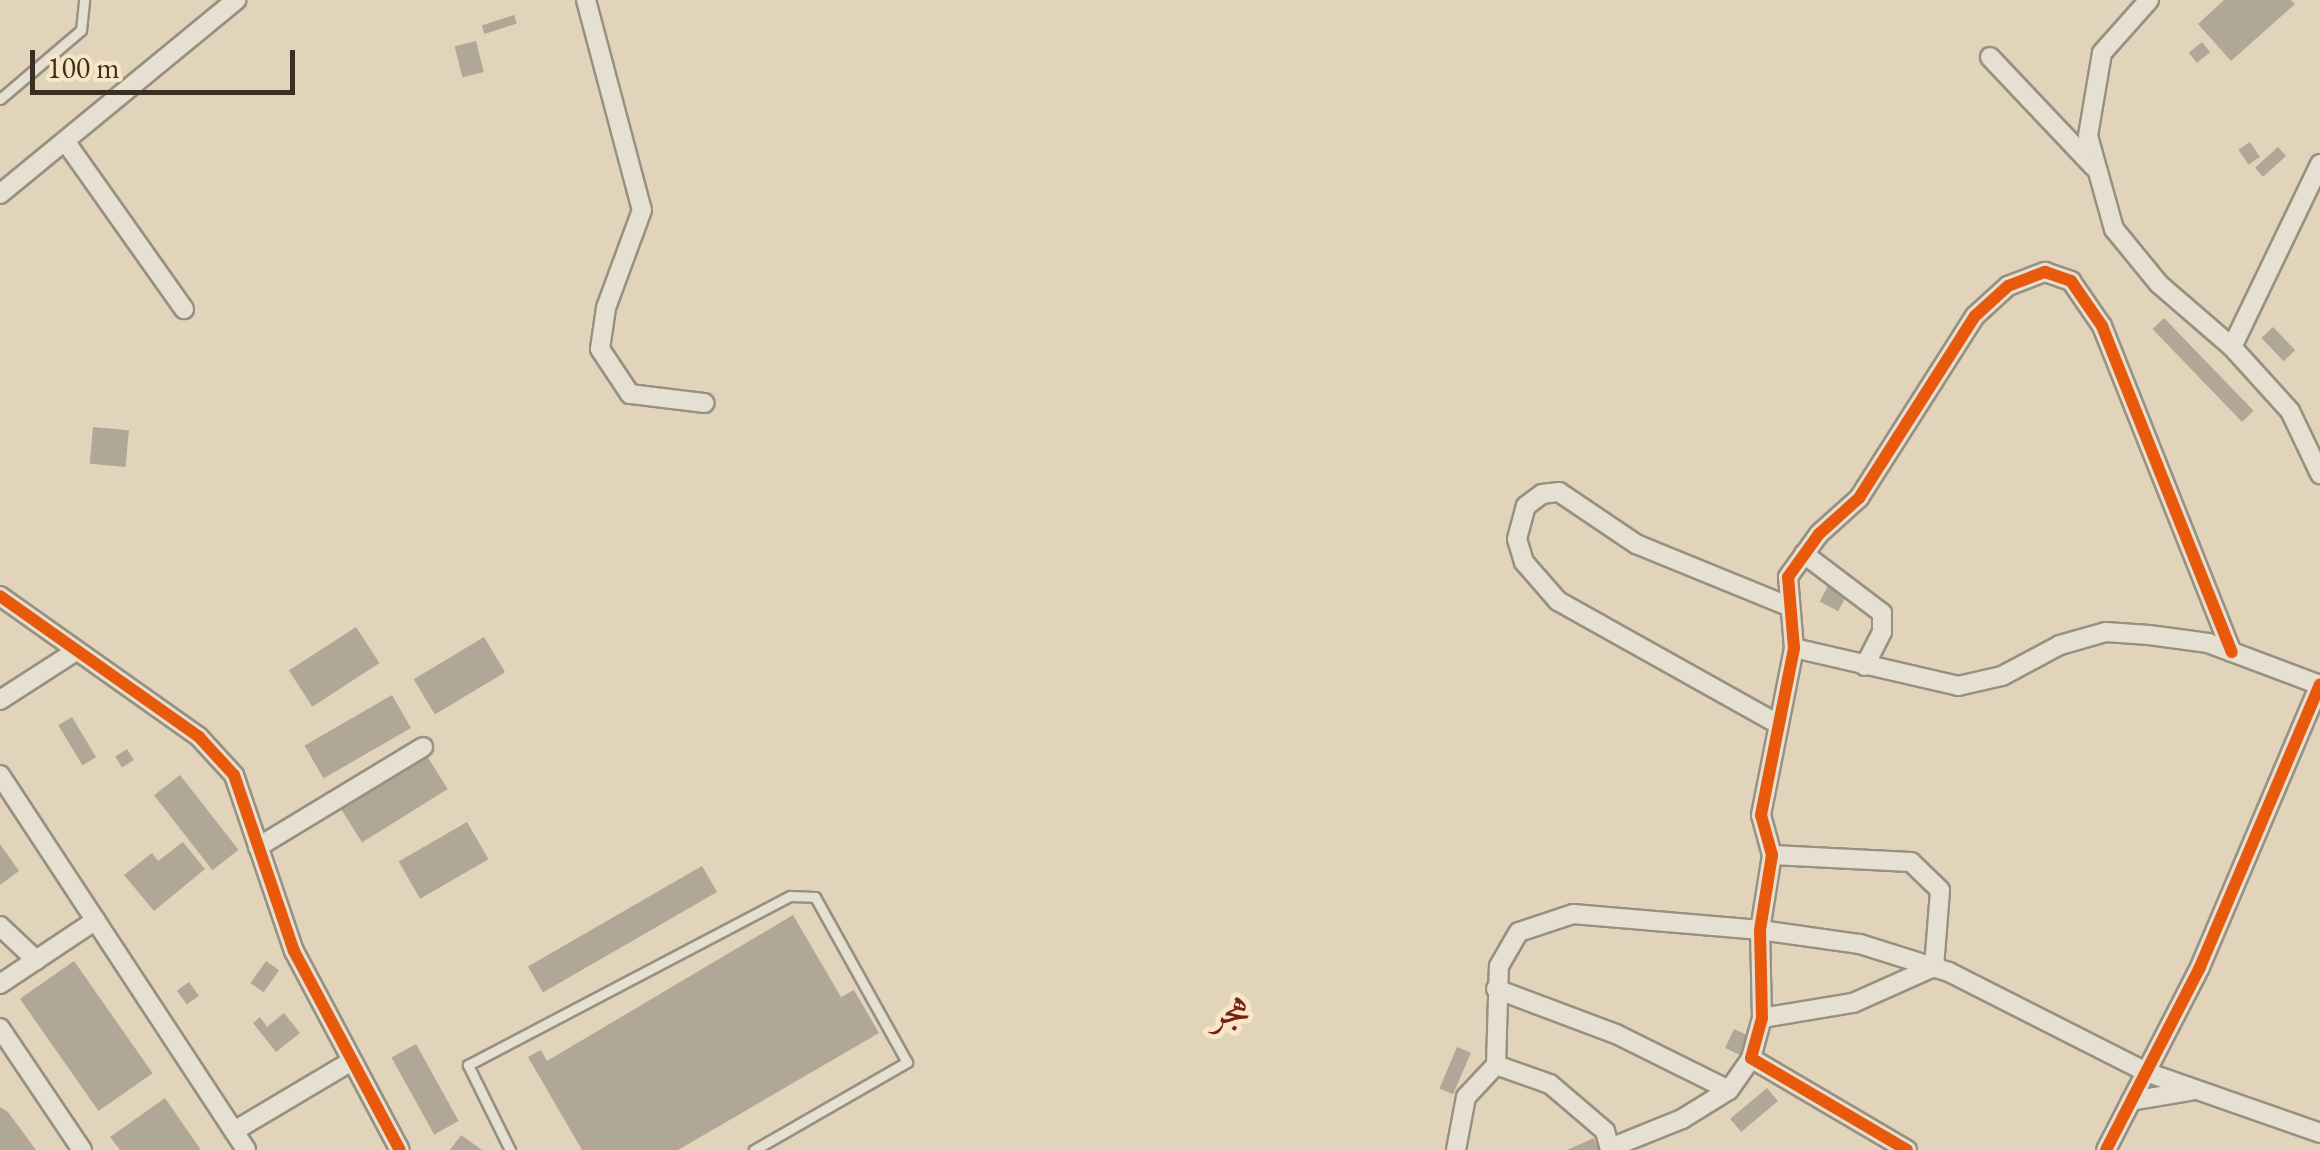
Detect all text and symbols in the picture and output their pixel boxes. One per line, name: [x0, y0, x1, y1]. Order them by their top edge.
scale bar: [35, 30, 300, 92]
text: 100 m: [47, 48, 120, 87]
district label: هجر: [1211, 985, 1251, 1033]

